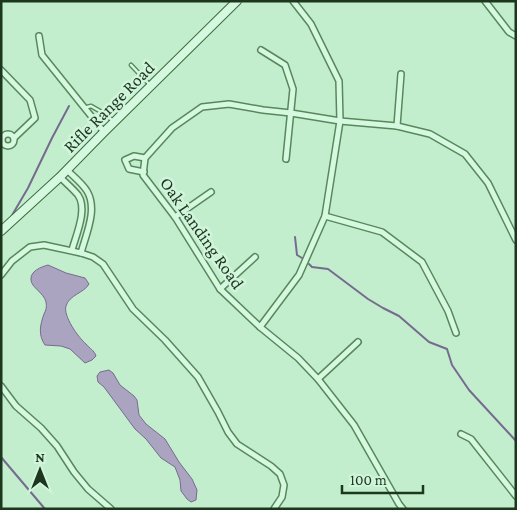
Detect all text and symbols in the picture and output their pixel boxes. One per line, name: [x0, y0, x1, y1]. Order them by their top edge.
street label: Rifle Range Road: [60, 57, 159, 156]
street label: Oak Landing Road: [156, 173, 248, 293]
north arrow: [15, 445, 65, 495]
text: N: [35, 449, 45, 465]
scale bar: [342, 462, 423, 494]
text: 100 m: [350, 472, 387, 488]

